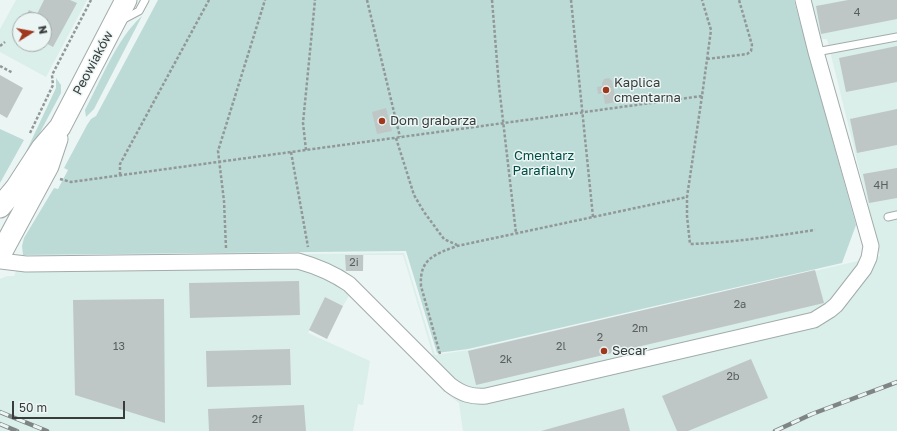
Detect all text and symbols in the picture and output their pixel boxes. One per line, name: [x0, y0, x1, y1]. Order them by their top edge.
house number: 4: [854, 6, 860, 20]
north arrow: [12, 12, 52, 52]
text: N: [36, 24, 50, 35]
street label: Peowiaków: [70, 28, 116, 98]
place label: Kaplica cmentarna: [614, 75, 681, 106]
marker: Kaplica cmentarna: [601, 85, 611, 95]
place label: Dom grabarza: [390, 113, 476, 129]
marker: Dom grabarza: [377, 116, 387, 126]
park label: Cmentarz Parafialny: [513, 148, 575, 179]
house number: 4H: [873, 179, 889, 193]
house number: 2i: [349, 256, 359, 270]
house number: 2a: [734, 298, 746, 312]
house number: 2m: [632, 322, 648, 336]
house number: 2: [597, 331, 603, 345]
house number: 13: [113, 340, 125, 354]
house number: 2l: [556, 340, 566, 354]
place label: Secar: [612, 343, 647, 359]
marker: Secar: [599, 346, 609, 356]
house number: 2k: [500, 353, 512, 367]
house number: 2b: [726, 370, 740, 384]
scale bar: [14, 393, 127, 419]
text: 50 m: [19, 400, 47, 415]
house number: 2f: [252, 413, 262, 427]

